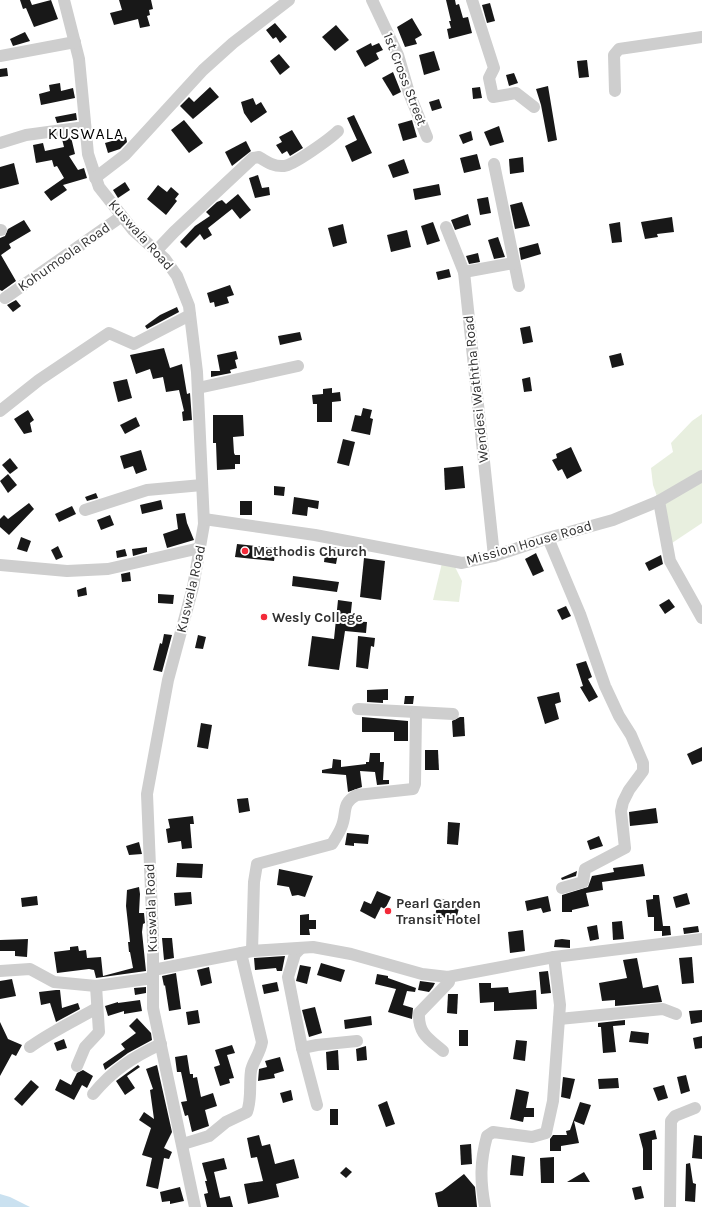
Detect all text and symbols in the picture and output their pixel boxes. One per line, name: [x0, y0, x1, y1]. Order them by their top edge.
street label: 1st Cross Street: [379, 30, 431, 128]
district label: KUSWALA: [48, 124, 124, 143]
street label: Kuswala Road: [105, 196, 177, 274]
street label: Kohumoola Road: [15, 219, 113, 295]
street label: Wendesi Waththa Road: [460, 314, 492, 464]
street label: Mission House Road: [464, 517, 594, 569]
place label: Methodis Church: [253, 543, 367, 560]
street label: Kuswala Road: [173, 544, 209, 634]
marker: Methodis Church: [240, 546, 250, 556]
place label: Wesly College: [272, 609, 363, 626]
marker: Wesly College: [259, 612, 269, 622]
street label: Kuswala Road: [141, 863, 161, 953]
place label: Pearl Garden Transit Hotel: [396, 895, 481, 928]
marker: Pearl Garden Transit Hotel: [383, 906, 393, 916]

